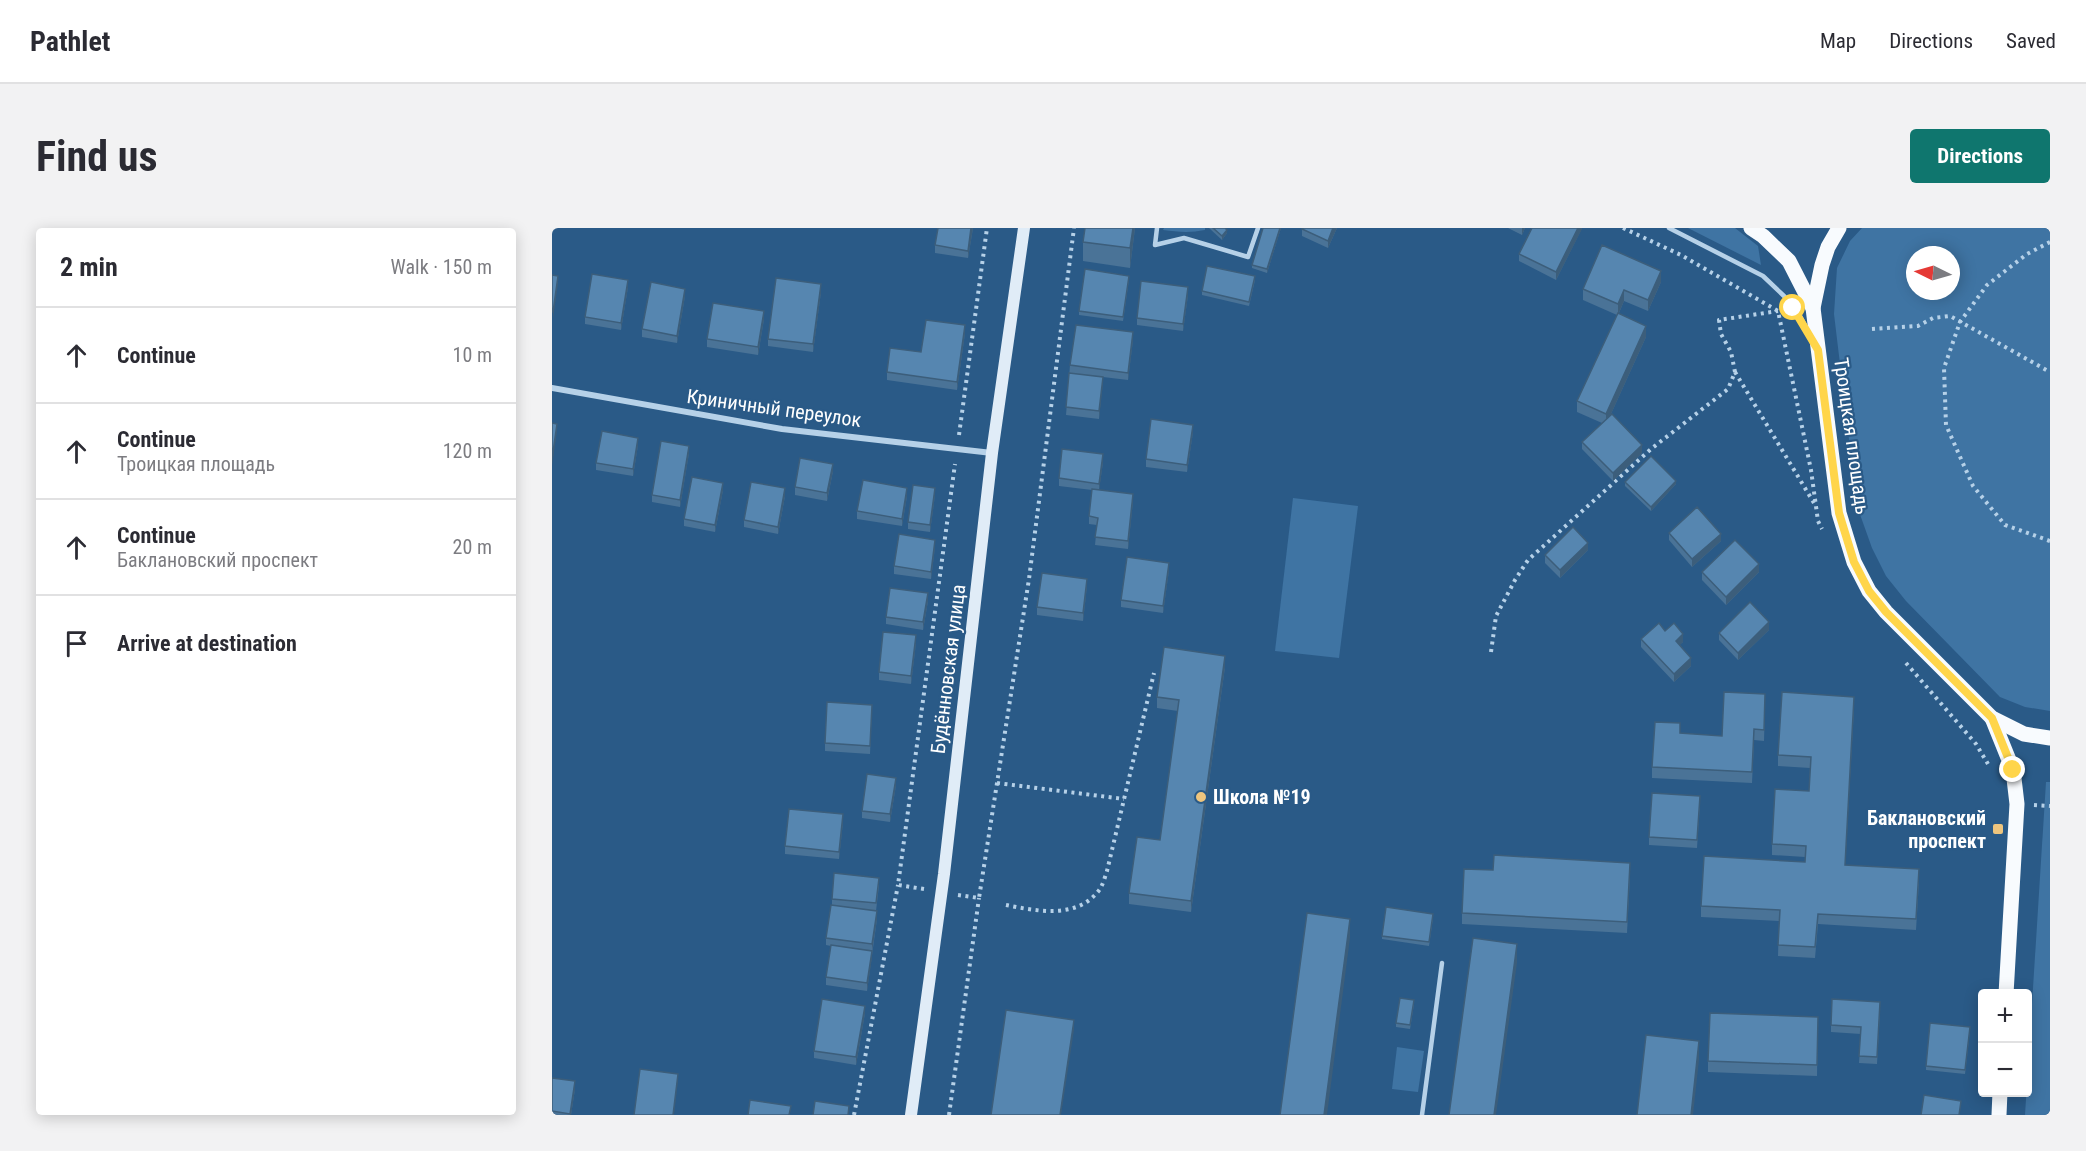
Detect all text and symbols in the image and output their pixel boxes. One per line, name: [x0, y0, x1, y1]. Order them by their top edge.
text: Pathlet: [30, 25, 110, 58]
text: Map: [1820, 29, 1856, 53]
text: Directions: [1889, 29, 1973, 53]
text: Saved: [2006, 29, 2056, 53]
button: Directions: [1910, 129, 2050, 183]
text: Find us: [36, 132, 157, 181]
north arrow: [1906, 246, 1960, 300]
text: 2 min: [60, 252, 118, 282]
text: Walk · 150 m: [391, 255, 492, 279]
route start: [1779, 294, 1805, 320]
icon: ahead: [60, 339, 93, 372]
text: Continue: [117, 343, 196, 368]
text: 10 m: [453, 343, 492, 367]
street label: Троицкая площадь: [1829, 356, 1875, 516]
street label: Криничный переулок: [685, 384, 863, 432]
text: Continue: [117, 427, 196, 452]
icon: ahead: [60, 435, 93, 468]
text: 120 m: [443, 439, 492, 463]
text: Троицкая площадь: [117, 452, 275, 476]
text: Continue: [117, 523, 196, 548]
icon: ahead: [60, 531, 93, 564]
text: 20 m: [453, 535, 492, 559]
text: Баклановский проспект: [117, 548, 318, 572]
street label: Будённовская улица: [926, 583, 970, 755]
icon: arrive: [60, 627, 93, 660]
text: Arrive at destination: [117, 631, 297, 656]
route end: [1999, 756, 2025, 782]
place label: Школа №19: [1213, 785, 1311, 809]
marker: Школа №19: [1194, 790, 1208, 804]
place label: Баклановский проспект: [1867, 806, 1986, 853]
marker: Баклановский проспект: [1991, 822, 2005, 836]
map controls: [1978, 989, 2032, 1097]
button: +: [1978, 989, 2032, 1043]
button: −: [1978, 1043, 2032, 1097]

